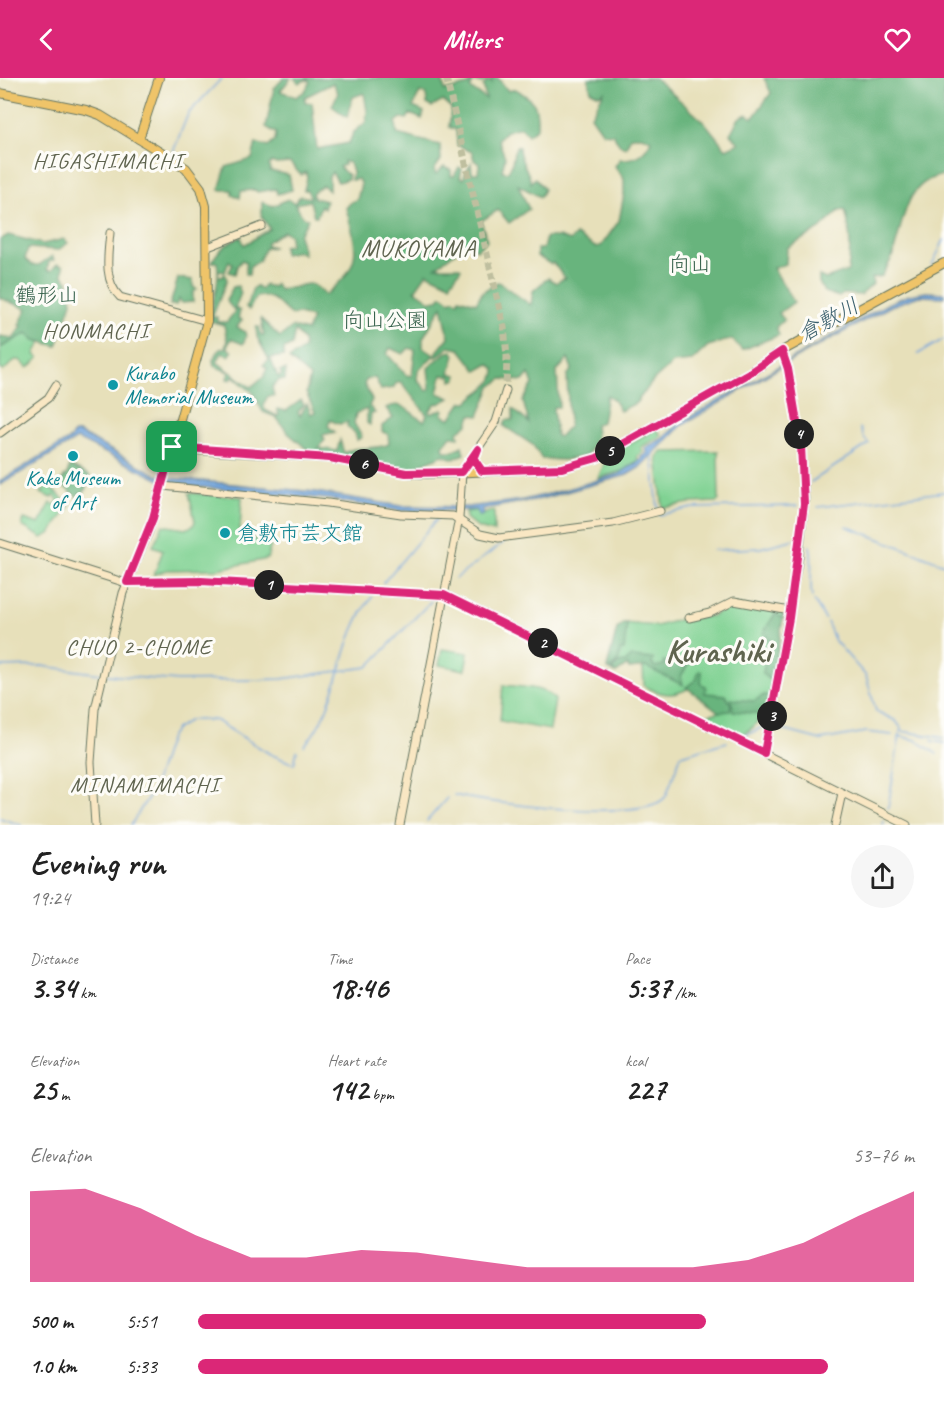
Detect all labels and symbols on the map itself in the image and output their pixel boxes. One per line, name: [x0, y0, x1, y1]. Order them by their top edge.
district label: HIGASHIMACHI: [33, 147, 187, 175]
district label: MUKOYAMA: [361, 233, 477, 263]
park label: 向山: [669, 251, 711, 277]
park label: 鶴形山: [16, 282, 79, 308]
water label: 倉敷川: [793, 292, 864, 348]
park label: 向山公園: [343, 307, 427, 333]
district label: HONMACHI: [43, 317, 153, 345]
place label: Kurabo Memorial Museum: [125, 360, 254, 410]
marker: Kurabo Memorial Museum: [106, 378, 120, 392]
pin: 4: [784, 419, 814, 449]
pin: [146, 421, 197, 472]
pin: 5: [595, 436, 625, 466]
marker: Kake Museum of Art: [66, 449, 80, 463]
pin: 6: [349, 449, 379, 479]
place label: Kake Museum of Art: [26, 465, 122, 515]
place label: 倉敷市芸文館: [237, 520, 363, 546]
marker: 倉敷市芸文館: [218, 526, 232, 540]
pin: 1: [254, 570, 284, 600]
pin: 2: [528, 628, 558, 658]
district label: Kurashiki: [666, 630, 775, 672]
district label: CHUO 2-CHOME: [66, 633, 214, 661]
pin: 3: [757, 701, 787, 731]
district label: MINAMIMACHI: [70, 771, 223, 799]

